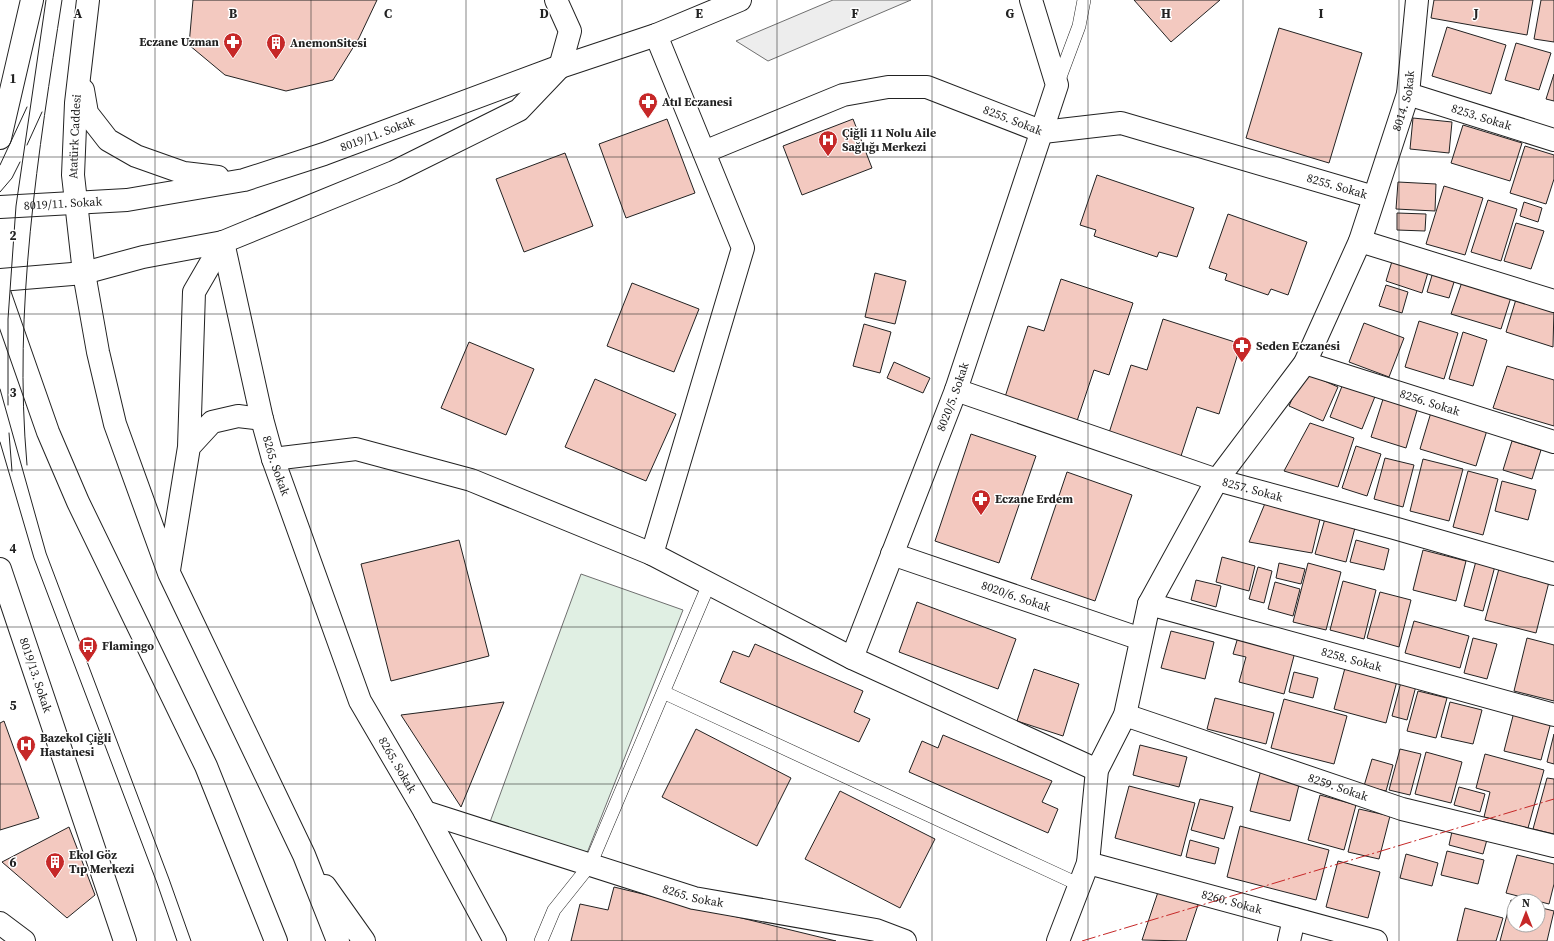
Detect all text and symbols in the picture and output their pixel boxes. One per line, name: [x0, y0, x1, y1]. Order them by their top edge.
text: A: [74, 5, 83, 22]
text: B: [229, 5, 238, 22]
text: C: [384, 5, 392, 22]
text: D: [539, 5, 549, 22]
text: E: [695, 5, 703, 22]
text: F: [851, 5, 859, 22]
text: G: [1006, 5, 1015, 22]
text: H: [1161, 5, 1171, 22]
text: I: [1318, 5, 1324, 22]
text: J: [1472, 5, 1479, 22]
pharmacy icon: Eczane Uzman: [222, 31, 244, 59]
building icon: AnemonSitesi: [265, 32, 287, 60]
place label: Eczane Uzman: [139, 34, 220, 50]
place label: AnemonSitesi: [290, 35, 367, 51]
street label: 8014. Sokak: [1388, 69, 1418, 133]
text: 1: [9, 70, 17, 87]
pharmacy icon: Atıl Eczanesi: [637, 91, 659, 119]
street label: Atatürk Caddesi: [65, 93, 85, 180]
place label: Atıl Eczanesi: [662, 94, 733, 110]
street label: 8253. Sokak: [1449, 100, 1514, 134]
street label: 8255. Sokak: [981, 102, 1045, 139]
street label: 8019/11. Sokak: [338, 113, 417, 155]
place label: Çiğli 11 Nolu Aile Sağlığı Merkezi: [842, 125, 936, 155]
hospital icon: Çiğli 11 Nolu Aile Sağlığı Merkezi: [817, 129, 839, 157]
street label: 8255. Sokak: [1305, 170, 1370, 203]
street label: 8019/11. Sokak: [23, 193, 103, 214]
text: 2: [9, 227, 17, 244]
pharmacy icon: Seden Eczanesi: [1231, 335, 1253, 363]
place label: Seden Eczanesi: [1256, 338, 1340, 354]
street label: 8020/5. Sokak: [933, 360, 973, 434]
text: 3: [9, 384, 17, 401]
street label: 8256. Sokak: [1398, 386, 1462, 420]
street label: 8265. Sokak: [259, 434, 294, 498]
street label: 8257. Sokak: [1220, 474, 1285, 506]
pharmacy icon: Eczane Erdem: [970, 488, 992, 516]
place label: Eczane Erdem: [995, 491, 1073, 507]
text: 4: [9, 540, 17, 557]
street label: 8020/6. Sokak: [979, 577, 1053, 616]
street label: 8019/13. Sokak: [16, 635, 56, 715]
bus stop icon: Flamingo: [77, 635, 99, 663]
place label: Flamingo: [102, 638, 154, 654]
street label: 8258. Sokak: [1319, 644, 1384, 676]
text: 5: [9, 697, 17, 714]
place label: Bazekol Çiğli Hastanesi: [40, 730, 112, 760]
hospital icon: Bazekol Çiğli Hastanesi: [15, 734, 37, 762]
street label: 8265. Sokak: [375, 734, 420, 796]
street label: 8259. Sokak: [1306, 770, 1371, 805]
place label: Ekol Göz Tıp Merkezi: [69, 847, 135, 877]
building icon: Ekol Göz Tıp Merkezi: [44, 851, 66, 879]
text: 6: [9, 854, 17, 871]
street label: 8265. Sokak: [661, 880, 725, 911]
street label: 8260. Sokak: [1200, 886, 1264, 918]
north arrow: [1506, 893, 1546, 933]
text: N: [1522, 896, 1530, 911]

